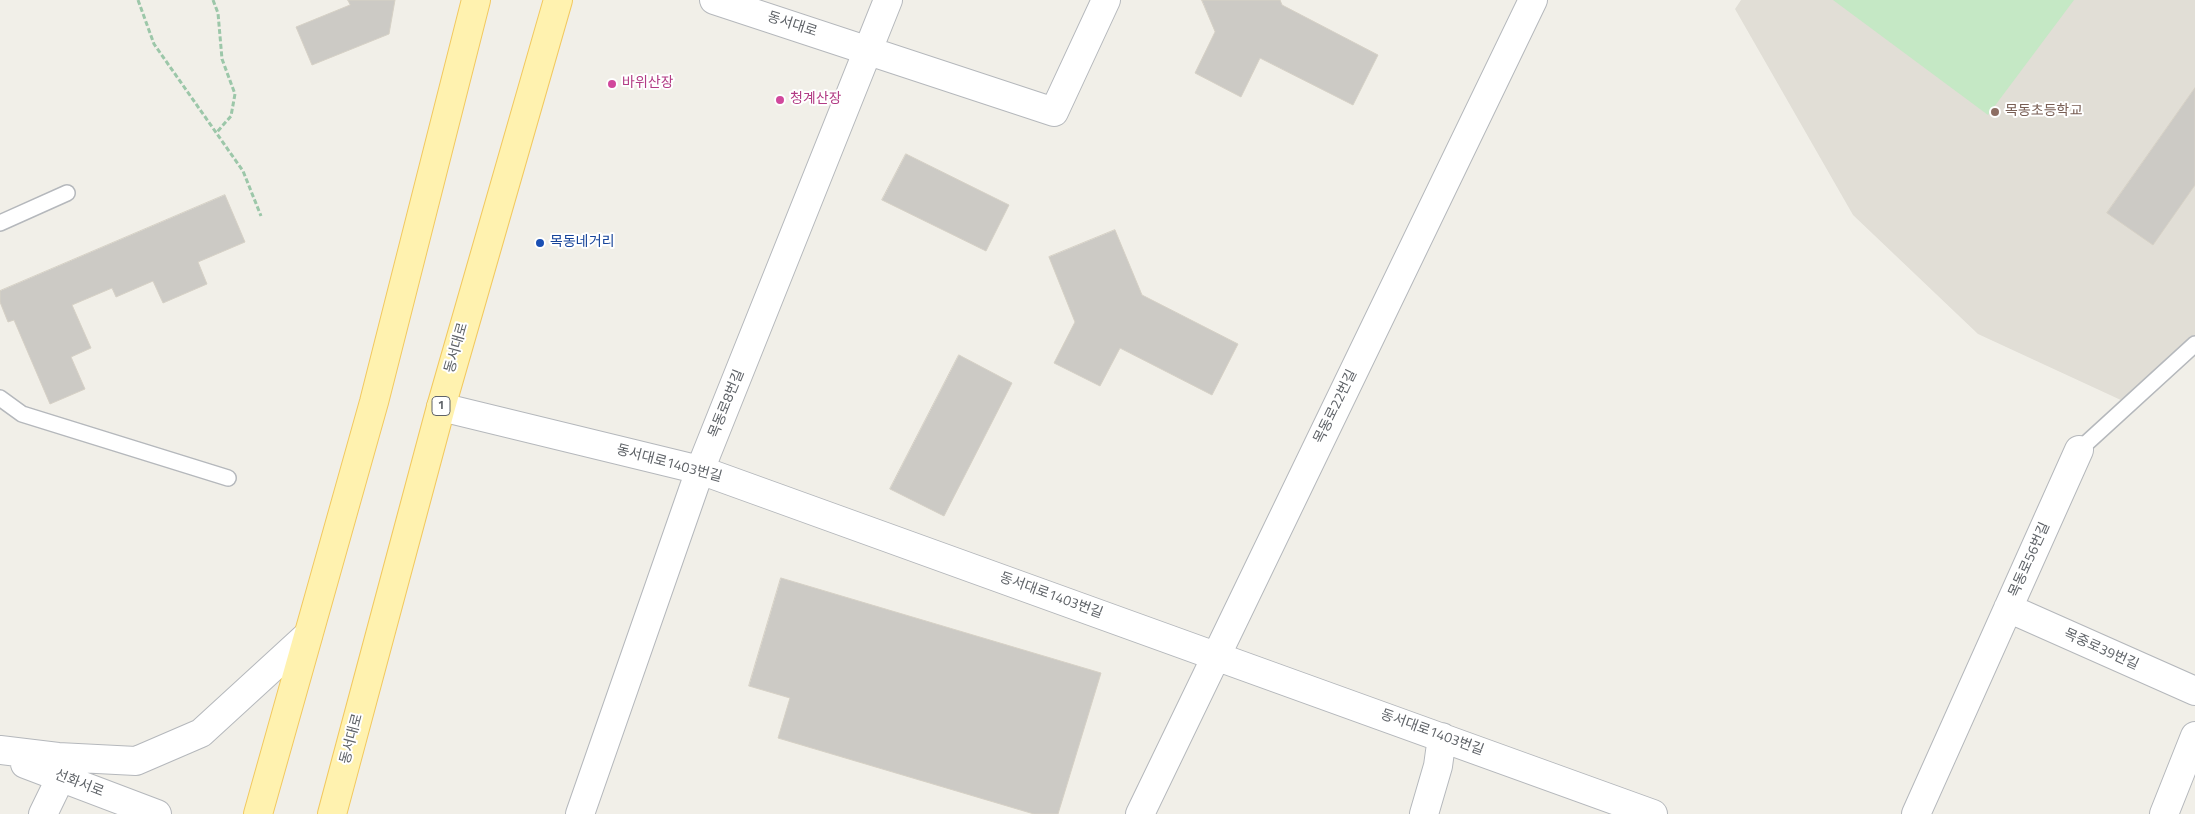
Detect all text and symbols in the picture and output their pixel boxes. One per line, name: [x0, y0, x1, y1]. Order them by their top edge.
street label: 동서대로: [765, 9, 819, 41]
place label: 바위산장: [622, 76, 674, 92]
marker: 바위산장: [606, 78, 618, 90]
place label: 청계산장: [790, 92, 842, 108]
marker: 청계산장: [774, 94, 786, 106]
place label: 목동초등학교: [2005, 104, 2082, 120]
marker: 목동초등학교: [1989, 106, 2001, 118]
place label: 목동네거리: [550, 235, 614, 251]
marker: 목동네거리: [534, 237, 546, 249]
street label: 동서대로: [442, 321, 472, 375]
street label: 목동로8번길: [706, 367, 748, 441]
street label: 목동로22번길: [1311, 367, 1361, 447]
road number: 1: [432, 396, 450, 416]
street label: 동서대로1403번길: [614, 442, 724, 486]
street label: 목동로56번길: [2006, 520, 2054, 600]
street label: 동서대로1403번길: [997, 570, 1105, 622]
street label: 목중로39번길: [2061, 626, 2141, 674]
street label: 동서대로1403번길: [1378, 707, 1486, 759]
street label: 동서대로: [337, 712, 367, 766]
street label: 선화서로: [52, 767, 106, 801]

